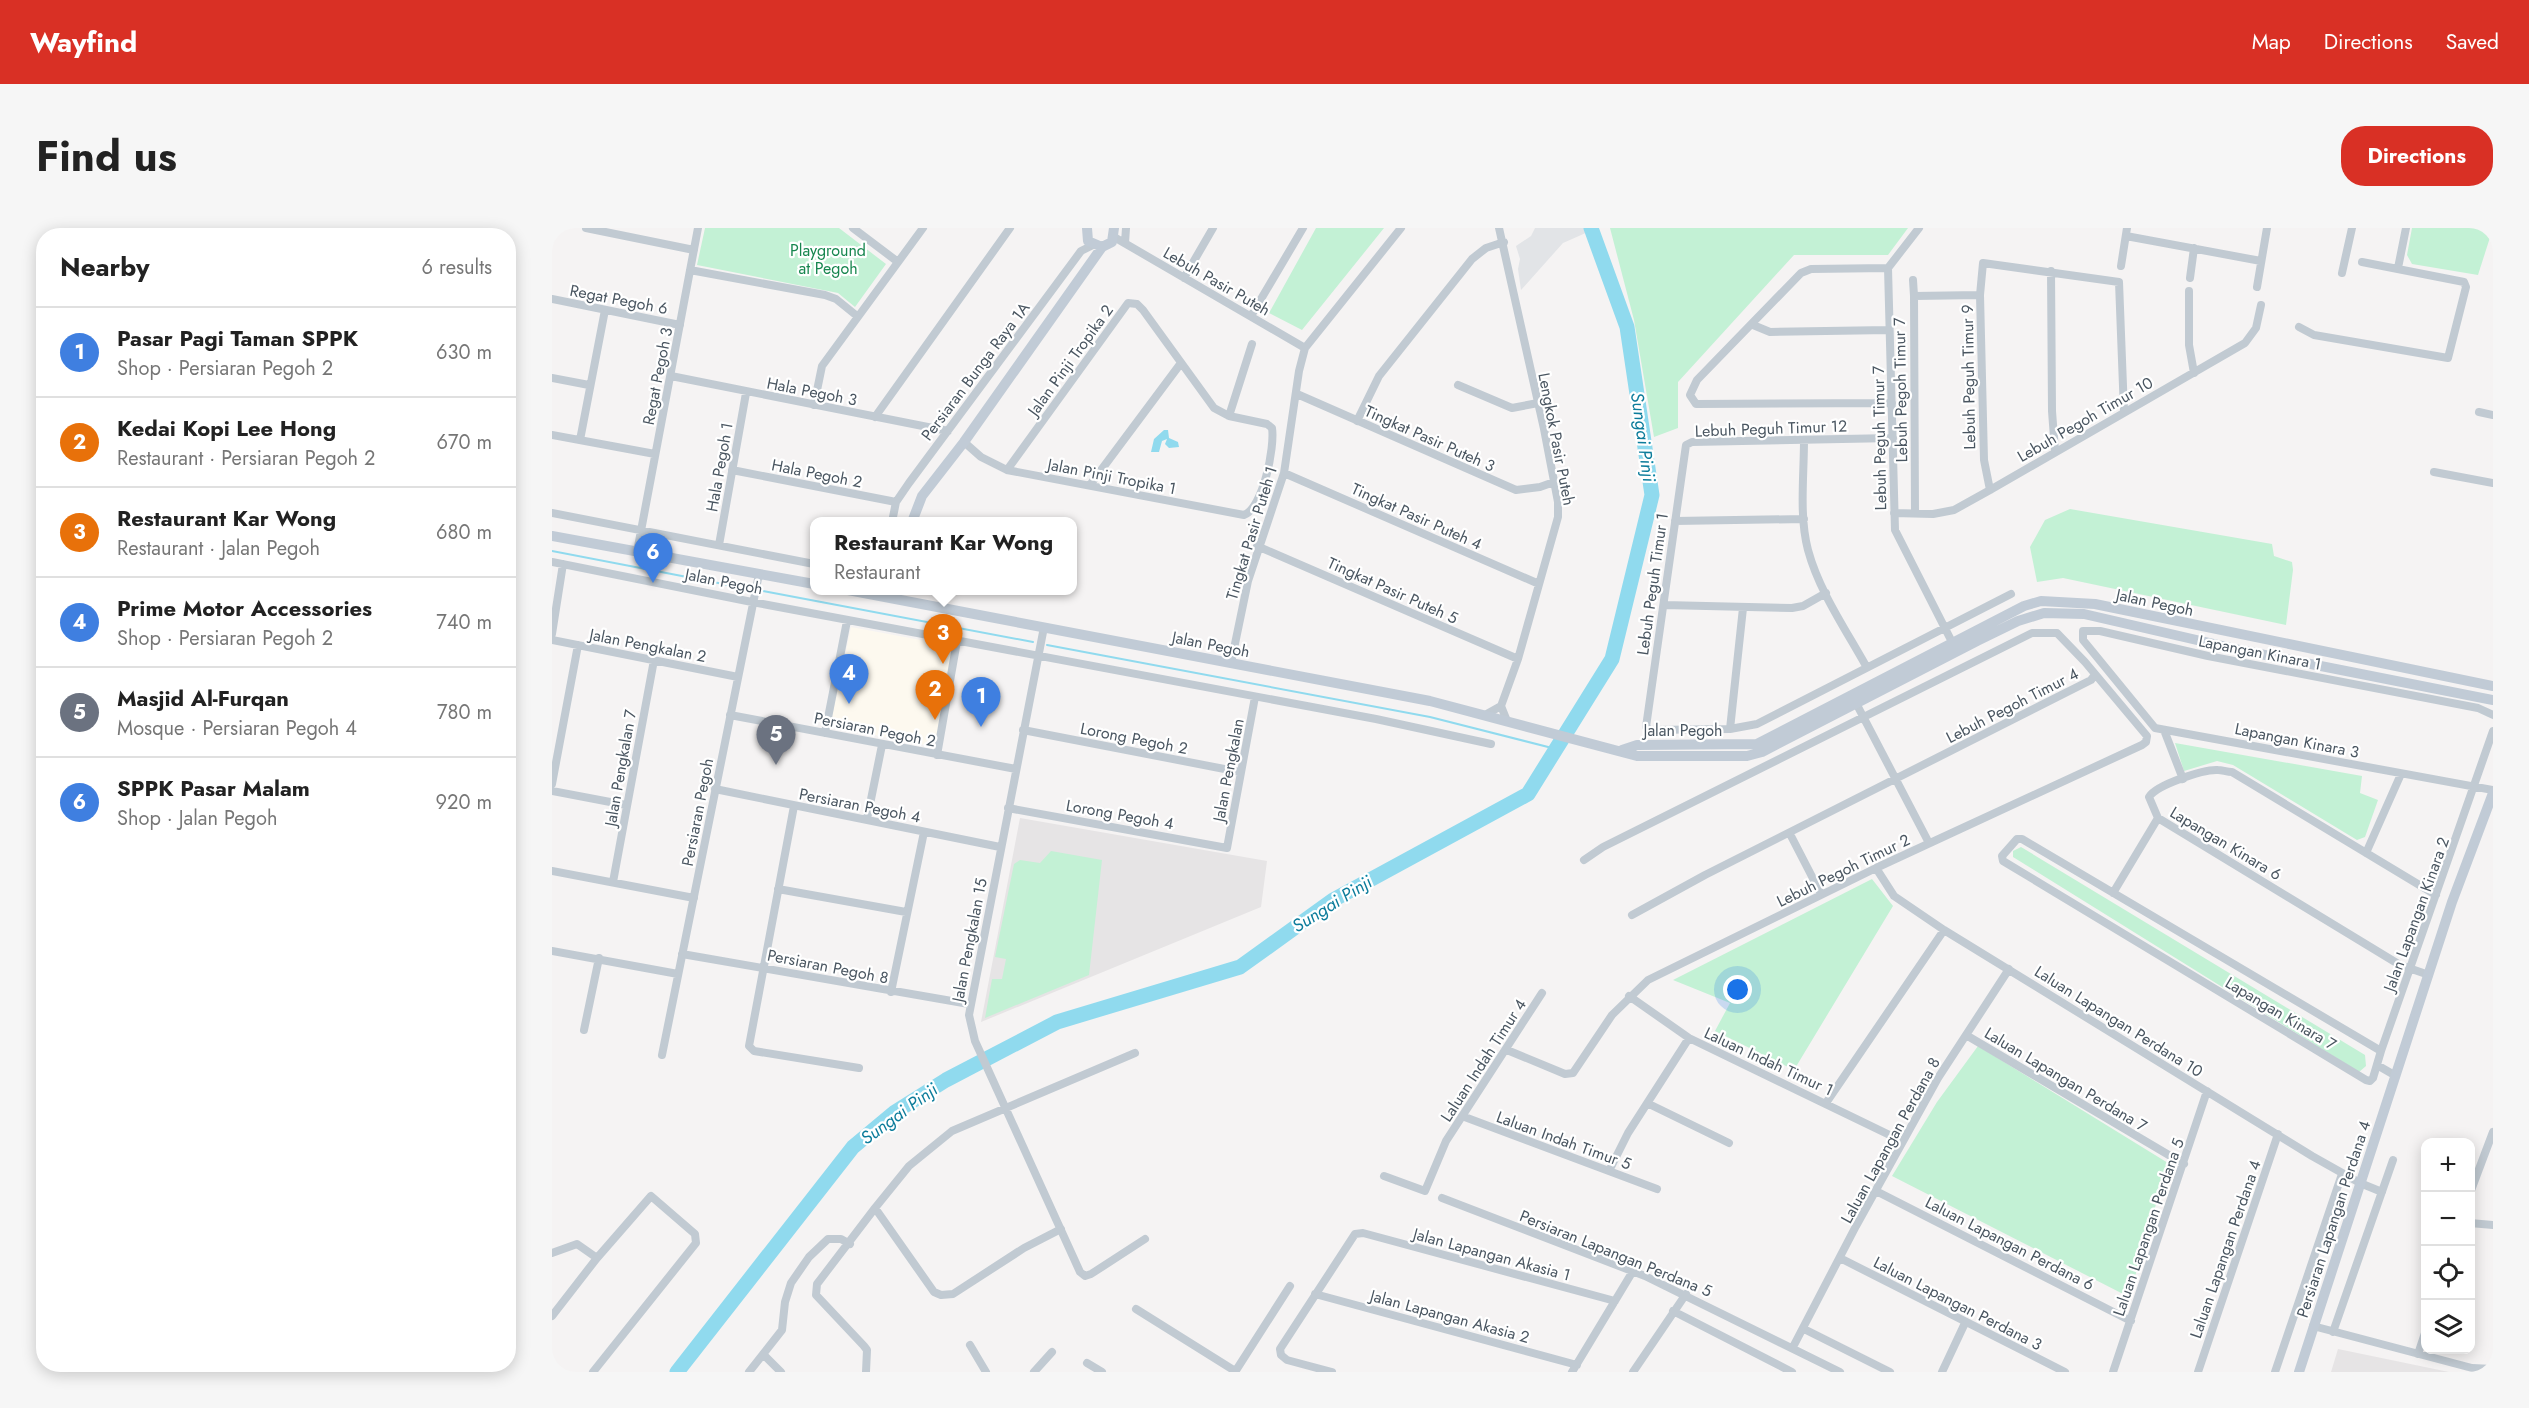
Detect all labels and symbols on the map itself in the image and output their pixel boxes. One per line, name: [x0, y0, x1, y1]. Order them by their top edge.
park label: Playground at Pegoh: [790, 239, 866, 280]
street label: Lebuh Pasir Puteh: [1159, 241, 1275, 321]
street label: Regat Pegoh 6: [568, 279, 670, 320]
street label: Persiaran Bunga Raya 1A: [916, 297, 1035, 445]
street label: Jalan Pinji Tropika 2: [1021, 300, 1119, 422]
street label: Lebuh Peguh Timur 9: [1956, 304, 1981, 450]
street label: Lebuh Pegoh Timur 7: [1888, 317, 1913, 463]
street label: Regat Pegoh 3: [637, 325, 678, 427]
street label: Lebuh Peguh Timur 7: [1867, 365, 1892, 510]
street label: Hala Pegoh 3: [765, 371, 859, 412]
street label: Lengkok Pasir Puteh: [1532, 371, 1581, 507]
street label: Lebuh Pegoh Timur 10: [2013, 371, 2157, 468]
water label: Sungai Pinji: [1624, 391, 1662, 484]
street label: Tingkat Pasir Puteh 3: [1361, 399, 1499, 478]
street label: Lebuh Peguh Timur 12: [1694, 414, 1848, 443]
street label: Hala Pegoh 1: [700, 421, 739, 513]
street label: Jalan Pinji Tropika 1: [1044, 452, 1178, 500]
street label: Hala Pegoh 2: [770, 453, 864, 494]
street label: Tingkat Pasir Puteh 1: [1220, 463, 1283, 603]
street label: Tingkat Pasir Puteh 4: [1348, 477, 1486, 556]
street label: Lebuh Peguh Timur 1: [1631, 511, 1674, 657]
pin: 6: [634, 534, 672, 583]
street label: Tingkat Pasir Puteh 5: [1324, 551, 1462, 630]
street label: Jalan Pegoh: [681, 562, 765, 600]
street label: Jalan Pegoh: [2112, 583, 2196, 622]
pin: 3: [924, 614, 962, 664]
street label: Jalan Pengkalan 2: [586, 623, 708, 668]
street label: Jalan Pegoh: [1168, 625, 1252, 663]
street label: Lapangan Kinara 1: [2197, 629, 2323, 676]
pin: 4: [830, 654, 868, 704]
street label: Lebuh Pegoh Timur 4: [1942, 662, 2082, 749]
pin: 2: [916, 670, 955, 720]
pin: 1: [962, 678, 1000, 727]
street label: Persiaran Pegoh 2: [812, 706, 938, 753]
street label: Jalan Pengkalan 7: [599, 707, 642, 830]
pin: 5: [756, 716, 796, 765]
street label: Lorong Pegoh 2: [1078, 717, 1190, 760]
street label: Jalan Pengkalan: [1207, 717, 1250, 826]
street label: Lapangan Kinara 3: [2233, 717, 2361, 764]
street label: Jalan Pegoh: [1642, 719, 1722, 742]
street label: Persiaran Pegoh: [676, 756, 719, 868]
street label: Persiaran Pegoh 4: [797, 782, 923, 829]
street label: Lorong Pegoh 4: [1064, 794, 1176, 835]
street label: Lapangan Kinara 6: [2166, 801, 2286, 886]
street label: Lebuh Pegoh Timur 2: [1773, 828, 1914, 913]
street label: Jalan Lapangan Kinara 2: [2377, 834, 2455, 996]
water label: Sungai Pinji: [1287, 869, 1377, 939]
street label: Jalan Pengkalan 15: [946, 876, 993, 1006]
street label: Persiaran Pegoh 8: [765, 943, 890, 990]
street label: Laluan Lapangan Perdana 10: [2030, 960, 2207, 1083]
street label: Lapangan Kinara 7: [2221, 971, 2341, 1056]
your location: [1723, 975, 1752, 1004]
street label: Laluan Indah Timur 4: [1435, 994, 1532, 1126]
street label: Laluan Indah Timur 1: [1700, 1021, 1837, 1101]
street label: Laluan Lapangan Perdana 7: [1980, 1022, 2152, 1138]
street label: Laluan Lapangan Perdana 8: [1835, 1053, 1946, 1227]
water label: Sungai Pinji: [855, 1077, 943, 1151]
street label: Laluan Indah Timur 5: [1493, 1105, 1634, 1176]
street label: Persiaran Lapangan Perdana 4: [2291, 1118, 2376, 1321]
street label: Laluan Lapangan Perdana 5: [2107, 1135, 2190, 1319]
street label: Laluan Lapangan Perdana 4: [2184, 1157, 2267, 1341]
street label: Laluan Lapangan Perdana 6: [1921, 1191, 2098, 1296]
street label: Persiaran Lapangan Perdana 5: [1516, 1204, 1715, 1303]
street label: Jalan Lapangan Akasia 1: [1409, 1222, 1573, 1287]
street label: Laluan Lapangan Perdana 3: [1869, 1251, 2046, 1356]
street label: Jalan Lapangan Akasia 2: [1366, 1284, 1532, 1349]

